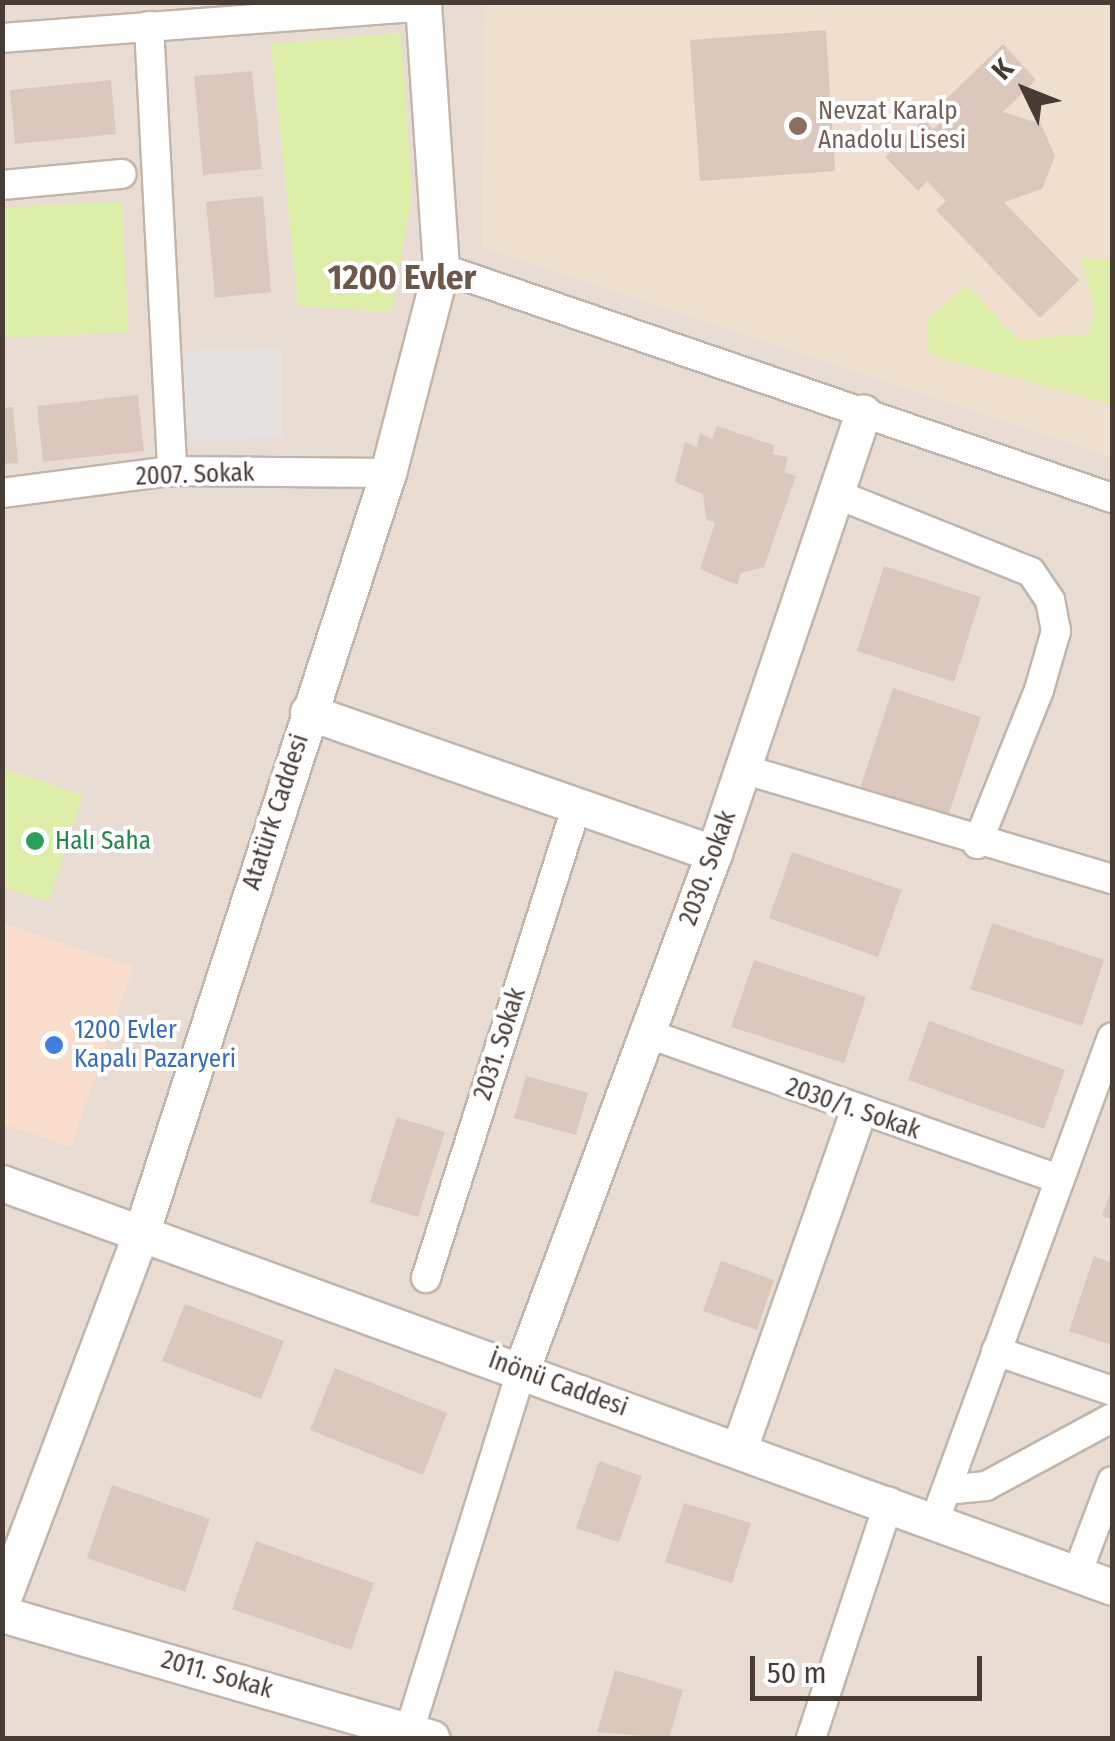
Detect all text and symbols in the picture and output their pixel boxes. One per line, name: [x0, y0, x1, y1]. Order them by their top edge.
north arrow: [975, 40, 1075, 140]
text: K: [985, 52, 1020, 86]
place label: Nevzat Karalp Anadolu Lisesi: [818, 97, 966, 156]
marker: Nevzat Karalp Anadolu Lisesi: [787, 115, 809, 137]
district label: 1200 Evler: [328, 256, 476, 298]
street label: 2007. Sokak: [135, 458, 255, 492]
street label: Atatürk Caddesi: [237, 730, 315, 894]
street label: 2030. Sokak: [673, 806, 743, 930]
place label: Halı Saha: [55, 826, 151, 856]
marker: Halı Saha: [24, 830, 46, 852]
street label: 2031. Sokak: [468, 984, 532, 1104]
place label: 1200 Evler Kapalı Pazaryeri: [74, 1016, 236, 1075]
marker: 1200 Evler Kapalı Pazaryeri: [43, 1034, 65, 1056]
street label: 2030/1. Sokak: [782, 1072, 924, 1146]
street label: İnönü Caddesi: [484, 1345, 632, 1423]
scale bar: [755, 1636, 988, 1698]
street label: 2011. Sokak: [158, 1645, 276, 1705]
text: 50 m: [767, 1655, 827, 1691]

